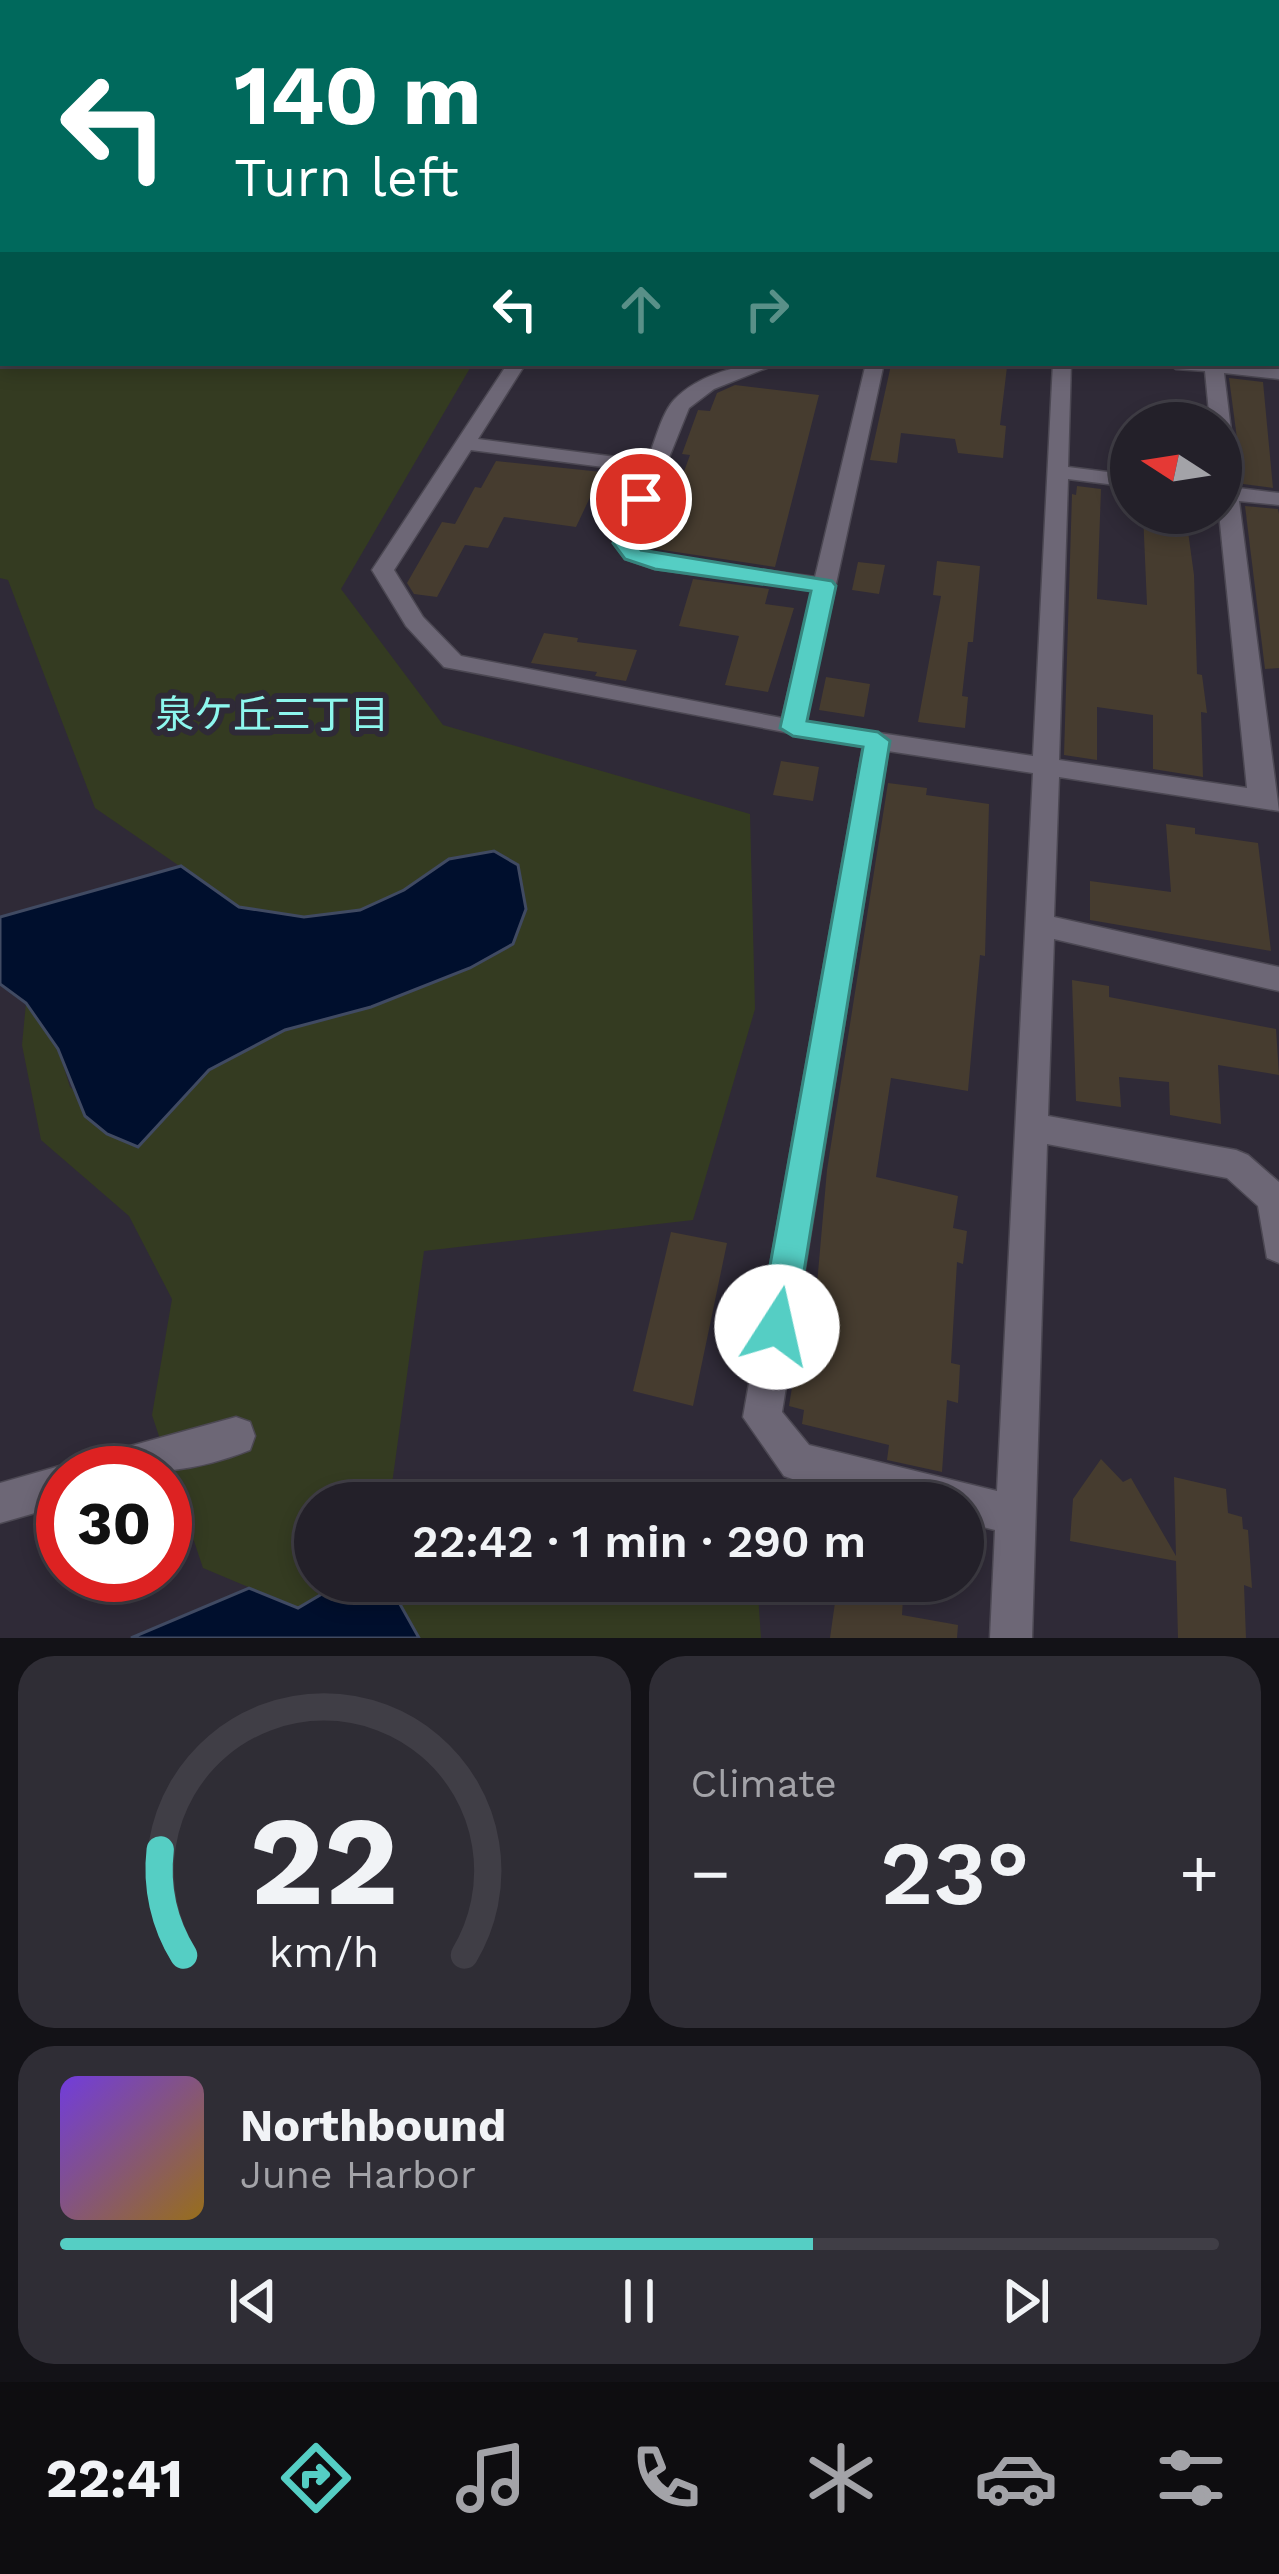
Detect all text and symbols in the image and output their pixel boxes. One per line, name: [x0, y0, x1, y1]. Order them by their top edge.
text: 140 m: [234, 46, 482, 144]
icon: left: [36, 48, 192, 204]
text: Turn left: [234, 146, 459, 209]
icon: left: [482, 276, 548, 342]
icon: ahead: [608, 276, 674, 342]
icon: right: [734, 276, 800, 342]
north arrow: [1110, 402, 1242, 534]
map controls: [1110, 402, 1242, 534]
pin: [590, 448, 692, 550]
icon: arrive: [608, 466, 674, 532]
district label: 泉ケ丘三丁目: [155, 692, 389, 737]
position arrow: [714, 1264, 840, 1390]
speed limit sign: 30: [36, 1446, 192, 1602]
text: 22:42 · 1 min · 290 m: [412, 1515, 866, 1568]
text: Climate: [691, 1761, 837, 1806]
text: 22: [250, 1788, 399, 1934]
text: 23°: [880, 1820, 1030, 1926]
text: −: [691, 1835, 730, 1912]
text: +: [1179, 1835, 1219, 1912]
text: km/h: [269, 1927, 379, 1977]
text: Northbound: [240, 2099, 506, 2152]
text: June Harbor: [240, 2152, 476, 2197]
icon: previous: [220, 2268, 286, 2334]
icon: pause: [606, 2268, 672, 2334]
icon: next: [993, 2268, 1059, 2334]
icon: directions: [274, 2436, 358, 2520]
icon: music: [449, 2436, 533, 2520]
icon: phone: [624, 2436, 708, 2520]
icon: climate: [799, 2436, 883, 2520]
icon: car: [974, 2436, 1058, 2520]
icon: filters: [1149, 2436, 1233, 2520]
text: 22:41: [46, 2447, 183, 2510]

